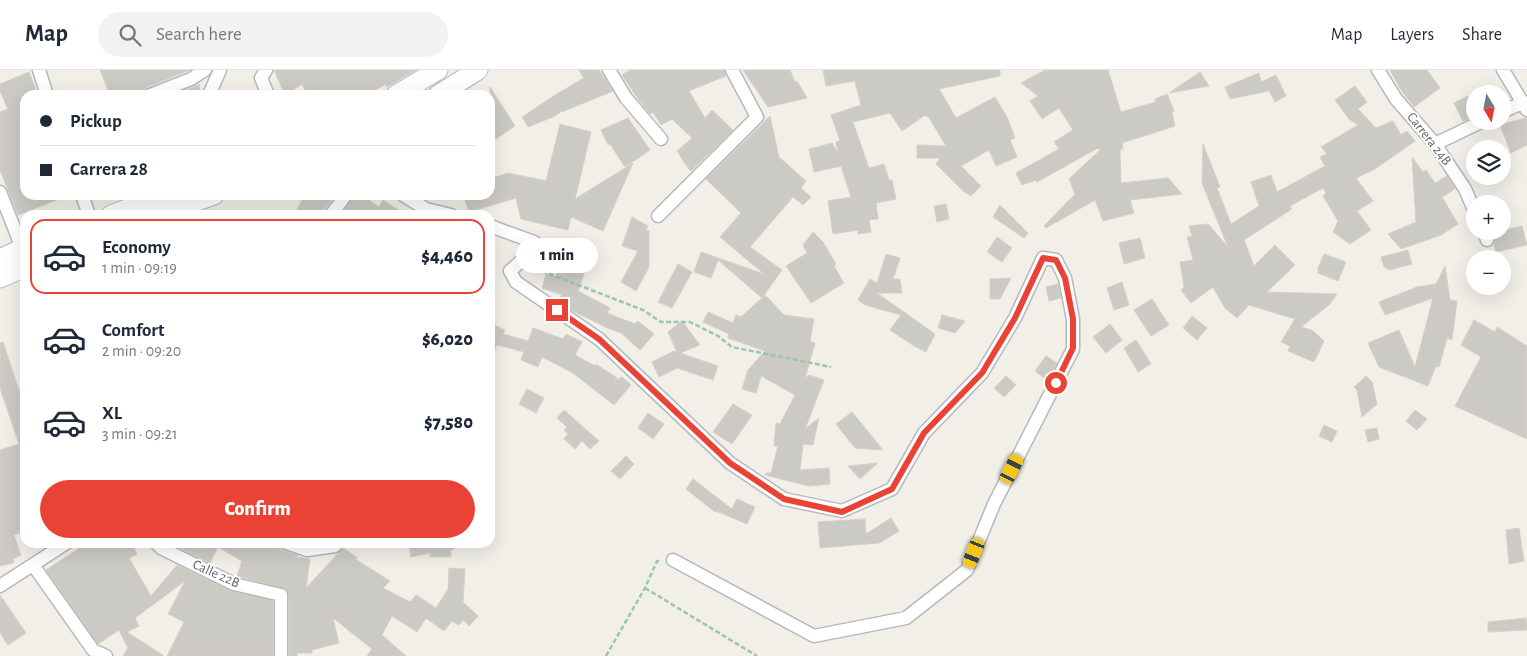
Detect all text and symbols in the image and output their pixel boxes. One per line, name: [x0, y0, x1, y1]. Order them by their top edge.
search box: [98, 12, 448, 57]
icon: search: [116, 21, 144, 49]
text: Map: [25, 22, 68, 46]
text: Search here: [156, 25, 242, 44]
text: Map: [1331, 26, 1362, 44]
text: Layers: [1390, 26, 1434, 44]
text: Share: [1462, 26, 1502, 44]
north arrow: [1466, 85, 1511, 130]
map controls: [1466, 85, 1511, 295]
street label: Carrera 24B: [1404, 110, 1454, 168]
text: Pickup: [70, 112, 122, 131]
button: layers: [1466, 140, 1511, 185]
text: Carrera 28: [70, 160, 148, 179]
button: +: [1466, 195, 1511, 240]
icon: car: [42, 234, 87, 279]
text: Economy: [102, 238, 171, 257]
callout: 1 min: [516, 238, 598, 272]
text: $4,460: [421, 247, 473, 266]
text: 1 min: [540, 247, 574, 263]
button: −: [1466, 250, 1511, 295]
text: 1 min · 09:19: [102, 260, 177, 276]
route end: [546, 299, 568, 321]
icon: car: [42, 317, 87, 362]
text: Comfort: [102, 321, 164, 340]
text: $6,020: [422, 330, 473, 349]
text: 2 min · 09:20: [102, 343, 181, 359]
route start: [1045, 372, 1067, 394]
icon: car: [42, 400, 87, 445]
text: XL: [102, 404, 122, 423]
text: $7,580: [424, 413, 473, 432]
text: 3 min · 09:21: [102, 426, 178, 442]
car: [998, 452, 1025, 486]
button: Confirm: [40, 480, 475, 538]
car: [961, 536, 986, 570]
street label: Calle 22B: [190, 558, 242, 590]

